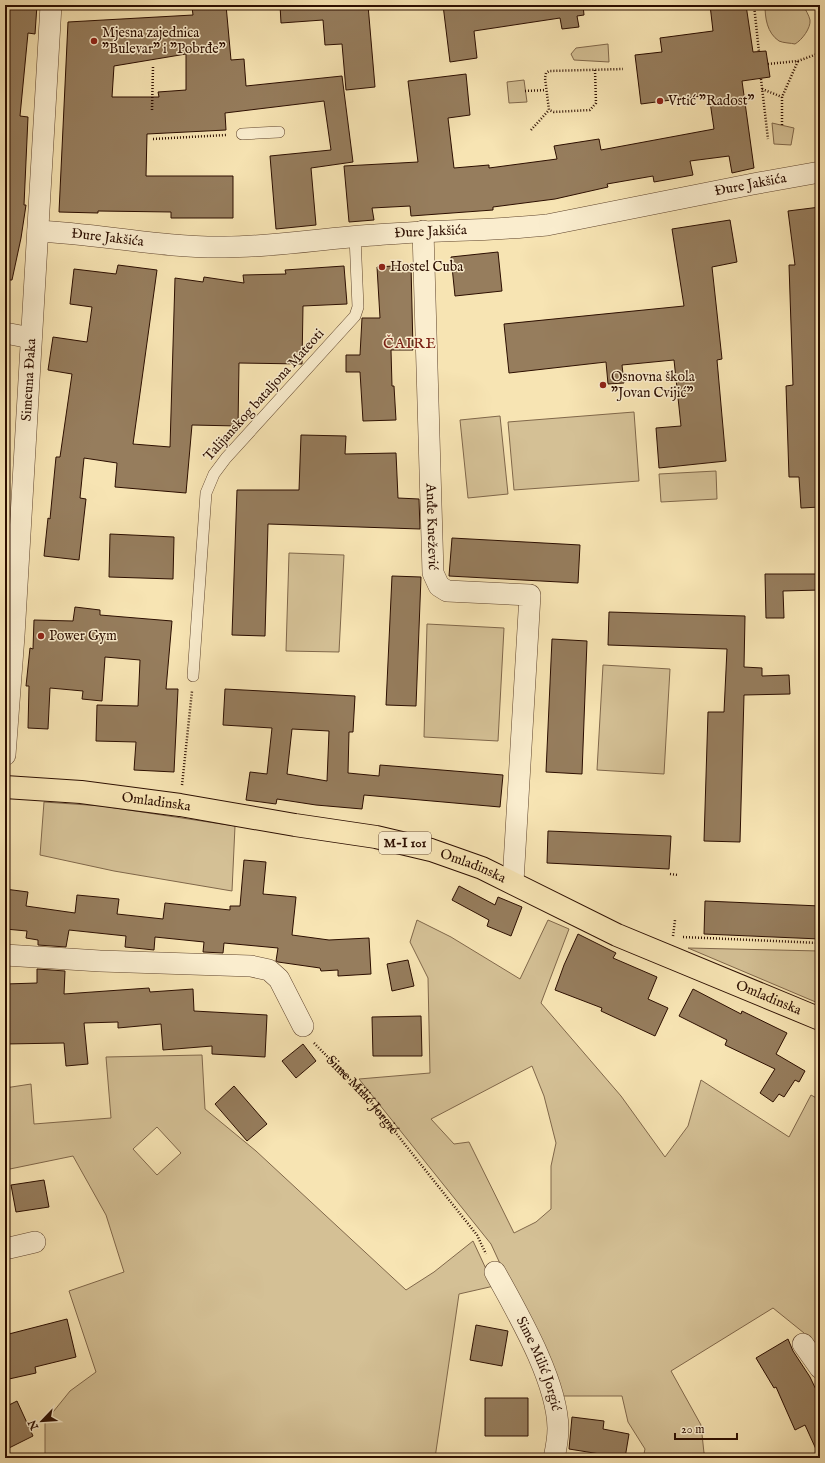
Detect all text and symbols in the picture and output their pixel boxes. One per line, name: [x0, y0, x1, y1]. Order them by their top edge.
place label: Mjesna zajednica "Bulevar" i "Pobrđe": [102, 24, 226, 58]
marker: Mjesna zajednica "Bulevar" i "Pobrđe": [89, 36, 99, 46]
place label: Vrtić "Radost": [667, 92, 754, 110]
marker: Vrtić "Radost": [655, 96, 665, 106]
street label: Đure Jakšića: [713, 169, 789, 200]
street label: Đure Jakšića: [394, 221, 468, 242]
street label: Đure Jakšića: [71, 225, 146, 251]
place label: Hostel Cuba: [390, 258, 464, 276]
marker: Hostel Cuba: [377, 262, 387, 272]
street label: Talijanskog bataljona Mateoti: [200, 325, 328, 465]
district label: ČAIRE: [383, 334, 437, 353]
street label: Simeuna Đaka: [18, 337, 40, 422]
place label: Osnovna škola "Jovan Cvijić": [611, 368, 696, 402]
marker: Osnovna škola "Jovan Cvijić": [598, 380, 608, 390]
street label: Anđe Knežević: [421, 482, 442, 571]
place label: Power Gym: [49, 627, 117, 645]
marker: Power Gym: [36, 631, 46, 641]
street label: Omladinska: [121, 788, 193, 816]
road number: M-I 101: [379, 832, 431, 854]
street label: Omladinska: [438, 845, 510, 888]
street label: Omladinska: [733, 976, 805, 1020]
street label: Sime Milić Jorgić: [322, 1052, 402, 1138]
street label: Sime Milić Jorgić: [512, 1313, 565, 1412]
north arrow: [22, 1401, 62, 1441]
scale bar: [675, 1415, 737, 1441]
text: N: [25, 1417, 43, 1433]
text: 20 m: [681, 1422, 704, 1437]

